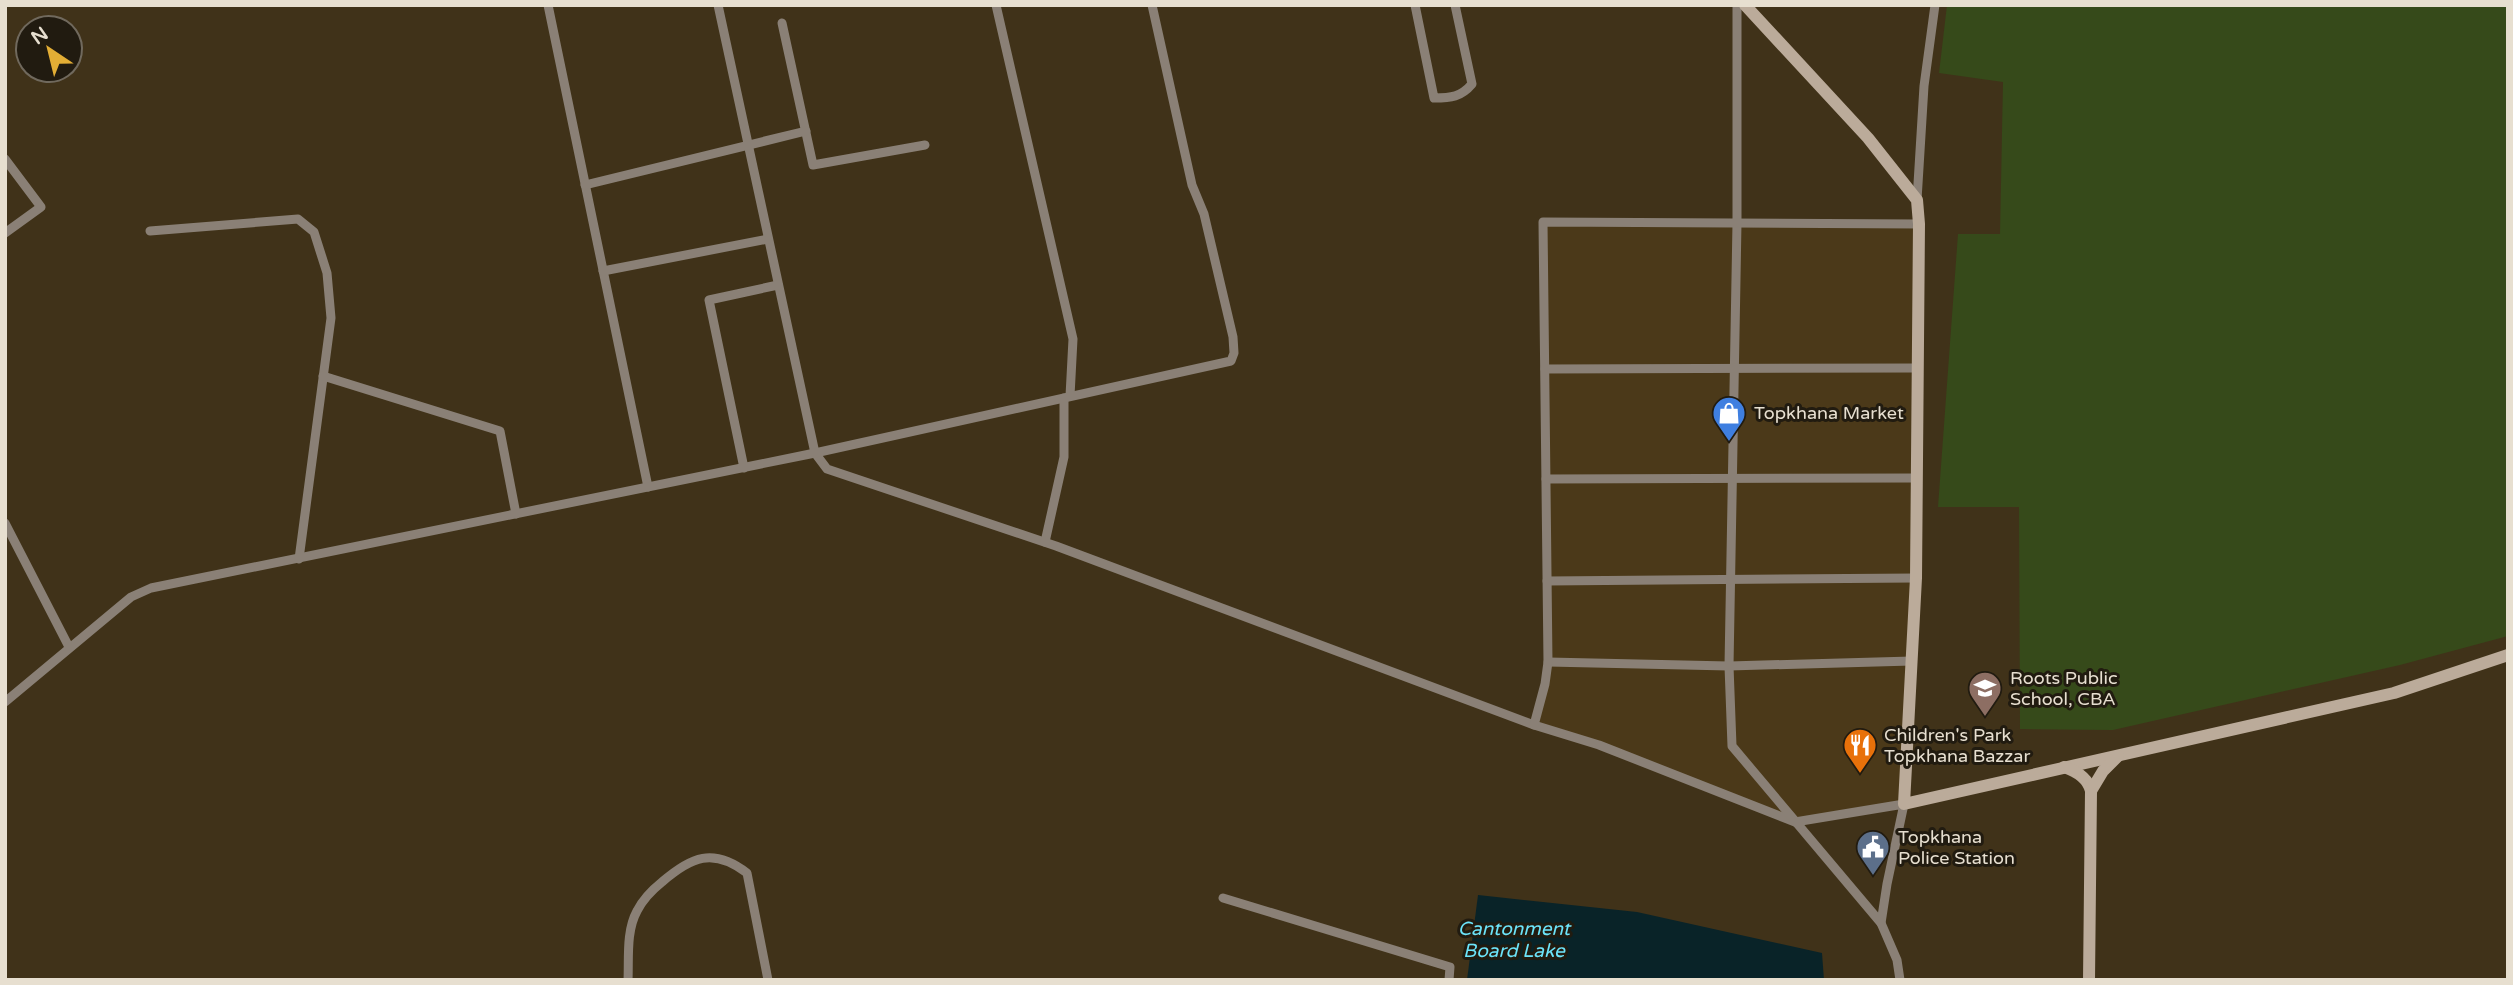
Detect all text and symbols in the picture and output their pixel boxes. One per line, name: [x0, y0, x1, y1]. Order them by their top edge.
north arrow: [14, 14, 84, 84]
text: N: [27, 23, 52, 49]
shop icon: Topkhana Market: [1710, 394, 1748, 443]
place label: Topkhana Market: [1754, 402, 1904, 424]
place label: Roots Public School, CBA: [2010, 667, 2118, 710]
school or university icon: Roots Public School, CBA: [1966, 669, 2004, 718]
place label: Children's Park Topkhana Bazzar: [1884, 724, 2030, 767]
restaurant icon: Children's Park Topkhana Bazzar: [1841, 726, 1879, 775]
place label: Topkhana Police Station: [1898, 826, 2015, 869]
public building icon: Topkhana Police Station: [1854, 828, 1892, 877]
water label: Cantonment Board Lake: [1458, 918, 1573, 962]

